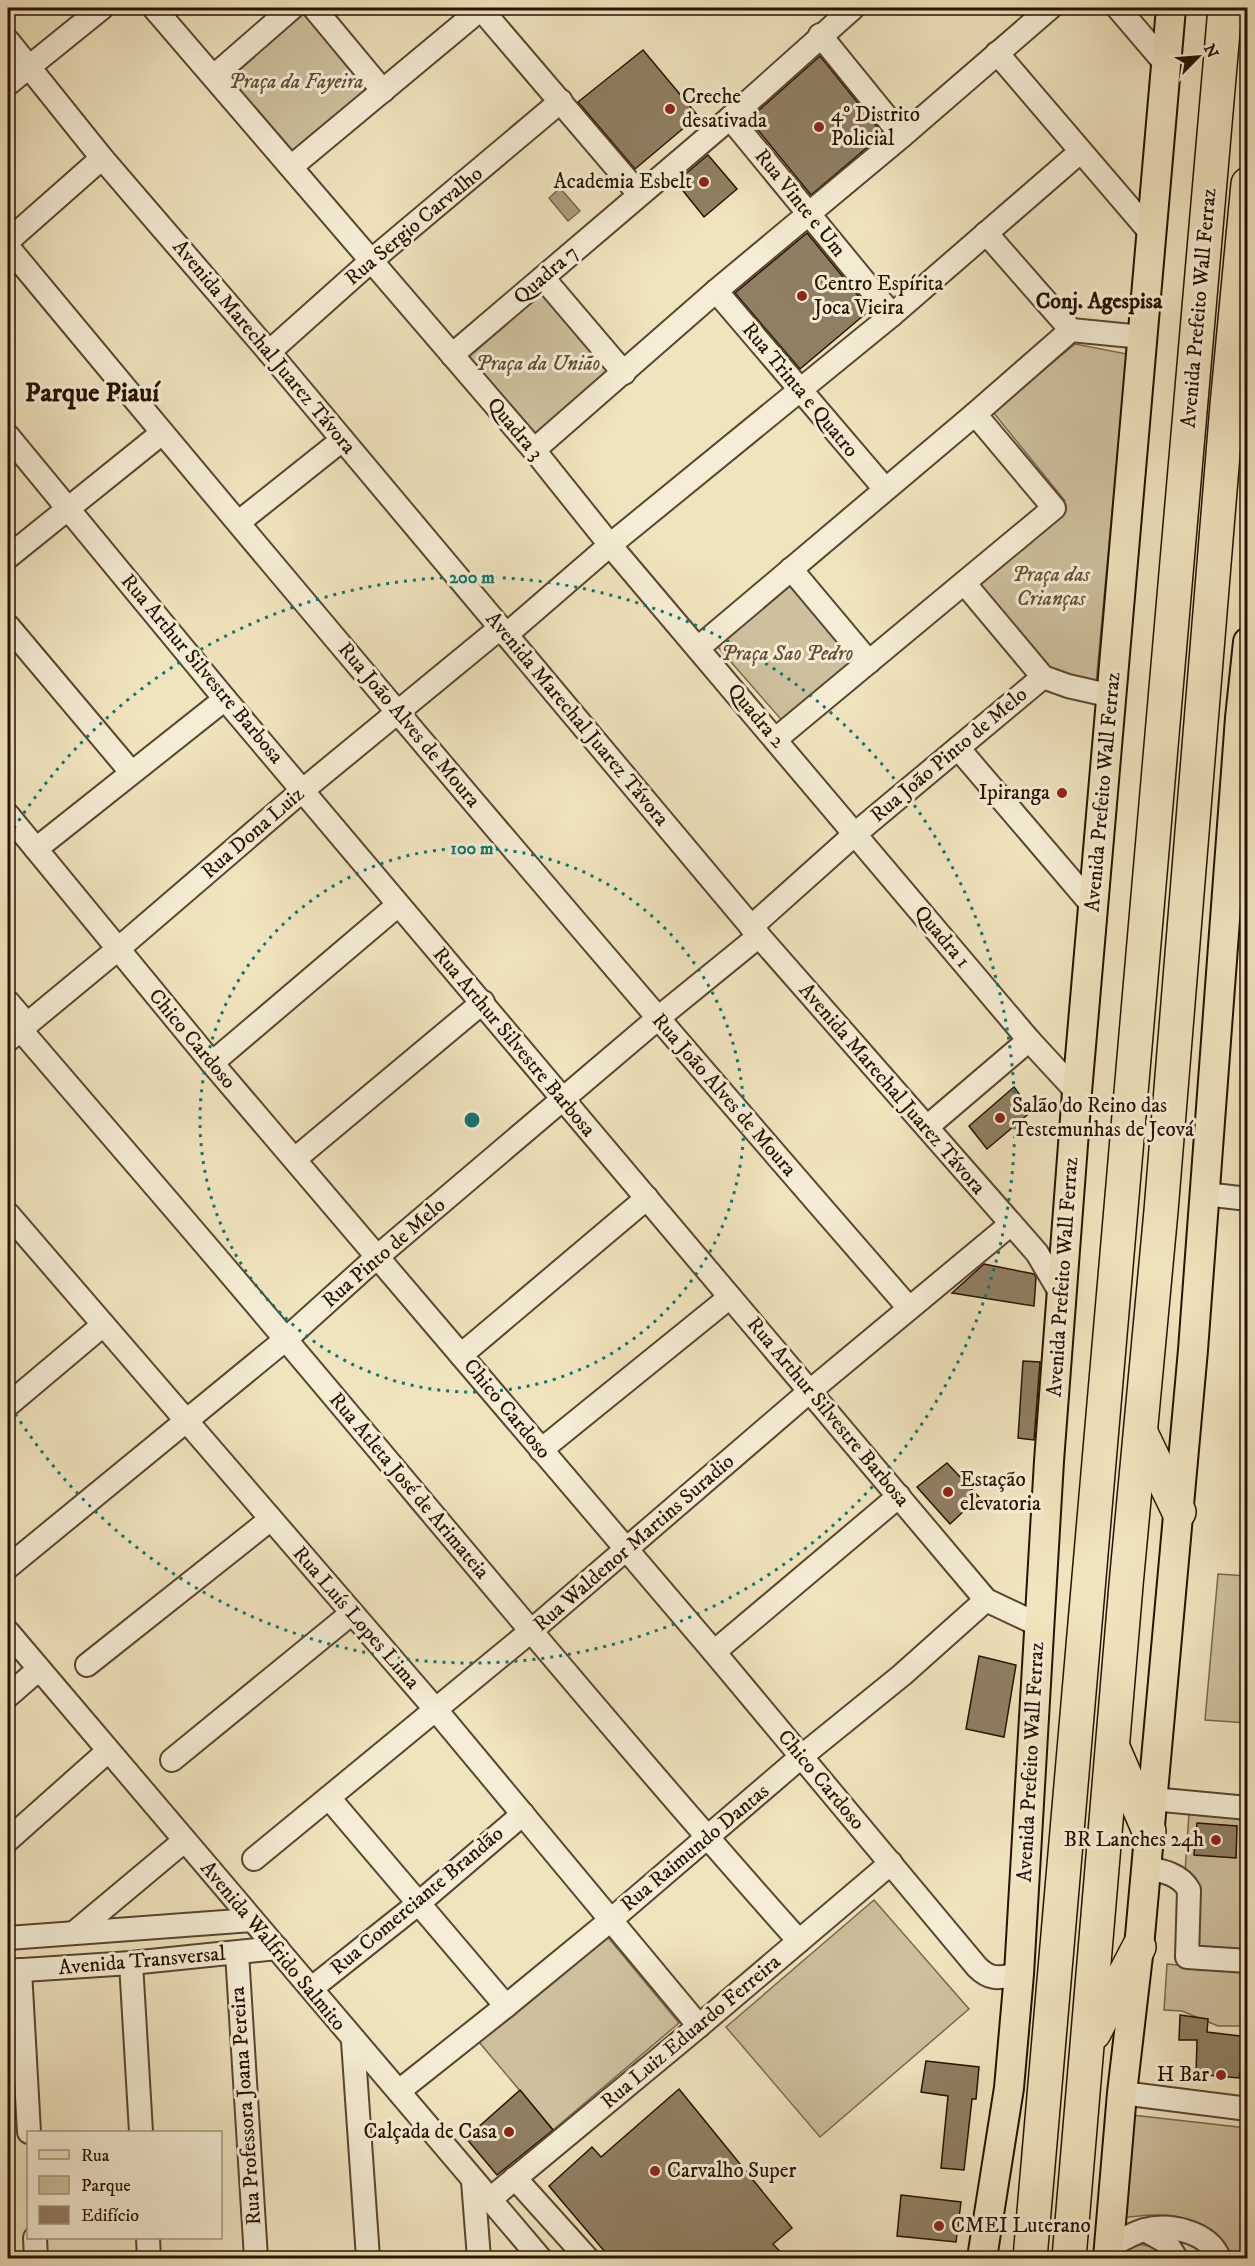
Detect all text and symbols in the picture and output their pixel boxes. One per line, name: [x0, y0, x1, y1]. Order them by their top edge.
north arrow: [1168, 27, 1228, 87]
text: N: [1199, 41, 1223, 61]
park label: Praça da Fayeira: [229, 69, 363, 95]
place label: Creche desativada: [682, 84, 767, 134]
marker: Creche desativada: [663, 102, 677, 116]
place label: 4º Distrito Policial: [831, 102, 920, 152]
marker: 4º Distrito Policial: [812, 120, 826, 134]
street label: Rua Vinte e Um: [748, 144, 852, 262]
street label: Rua Sergio Carvalho: [340, 161, 488, 291]
place label: Academia Esbelt: [554, 169, 692, 195]
marker: Academia Esbelt: [697, 175, 711, 189]
street label: Avenida Prefeito Wall Ferraz: [1176, 187, 1222, 429]
street label: Avenida Marechal Juarez Távora: [167, 234, 361, 460]
street label: Quadra 7: [508, 240, 584, 310]
place label: Centro Espírita Joca Vieira: [812, 271, 943, 321]
district label: Conj. Agespisa: [1036, 288, 1163, 316]
marker: Centro Espírita Joca Vieira: [795, 289, 809, 303]
street label: Rua Trinta e Quatro: [736, 317, 864, 463]
park label: Praça da União: [476, 351, 601, 377]
district label: Parque Piauí: [25, 376, 161, 410]
street label: Quadra 3: [481, 392, 549, 466]
park label: Praça das Crianças: [1012, 562, 1091, 612]
text: 200 m: [449, 567, 495, 589]
street label: Rua Arthur Silvestre Barbosa: [115, 569, 289, 769]
street label: Avenida Marechal Juarez Távora: [480, 606, 674, 832]
street label: Rua João Alves de Moura: [332, 637, 486, 813]
park label: Praça Sao Pedro: [721, 641, 853, 667]
street label: Avenida Prefeito Wall Ferraz: [1080, 671, 1126, 913]
street label: Quadra 2: [721, 678, 791, 754]
street label: Rua João Pinto de Melo: [865, 682, 1033, 828]
place label: Ipiranga: [979, 780, 1050, 806]
street label: Rua Dona Luiz: [196, 781, 310, 885]
marker: Ipiranga: [1055, 786, 1069, 800]
text: 100 m: [450, 838, 494, 860]
street label: Quadra 1: [908, 900, 976, 974]
street label: Rua Arthur Silvestre Barbosa: [427, 942, 601, 1142]
street label: Avenida Marechal Juarez Távora: [793, 978, 991, 1200]
street label: Chico Cardoso: [143, 984, 241, 1094]
street label: Rua João Alves de Moura: [646, 1008, 802, 1182]
place label: Salão do Reino das Testemunhas de Jeová: [1012, 1093, 1194, 1143]
centre of rings: [462, 1110, 482, 1130]
marker: Salão do Reino das Testemunhas de Jeová: [993, 1111, 1007, 1125]
street label: Avenida Prefeito Wall Ferraz: [1042, 1156, 1084, 1398]
street label: Rua Pinto de Melo: [317, 1192, 451, 1314]
street label: Rua Arthur Silvestre Barbosa: [741, 1312, 915, 1512]
street label: Chico Cardoso: [458, 1354, 556, 1464]
street label: Rua Atleta José de Arimateia: [323, 1387, 495, 1585]
street label: Rua Waldenor Martins Suradio: [528, 1449, 740, 1637]
place label: Estação elevatoria: [960, 1467, 1041, 1517]
marker: Estação elevatoria: [941, 1485, 955, 1499]
street label: Rua Luís Lopes Lima: [287, 1541, 425, 1695]
street label: Avenida Prefeito Wall Ferraz: [1012, 1641, 1050, 1883]
street label: Chico Cardoso: [772, 1725, 870, 1835]
street label: Rua Raimundo Dantas: [615, 1778, 775, 1918]
street label: Rua Comerciante Brandão: [325, 1821, 509, 1981]
place label: BR Lanches 24h: [1064, 1827, 1204, 1853]
marker: BR Lanches 24h: [1209, 1833, 1223, 1847]
street label: Avenida Walfrido Salmito: [194, 1856, 352, 2036]
street label: Avenida Transversal: [57, 1941, 227, 1981]
street label: Rua Luiz Eduardo Ferreira: [596, 1949, 786, 2115]
street label: Rua Professora Joana Pereira: [225, 1986, 267, 2226]
place label: H Bar: [1157, 2062, 1209, 2088]
marker: H Bar: [1214, 2068, 1228, 2082]
place label: Calçada de Casa: [364, 2119, 497, 2145]
marker: Calçada de Casa: [502, 2125, 516, 2139]
legend: [27, 2131, 222, 2239]
text: Rua: [81, 2145, 110, 2167]
place label: Carvalho Super: [667, 2158, 797, 2184]
marker: Carvalho Super: [648, 2164, 662, 2178]
text: Parque: [81, 2175, 131, 2197]
text: Edifício: [81, 2205, 139, 2227]
place label: CMEI Luterano: [951, 2213, 1091, 2239]
marker: CMEI Luterano: [932, 2219, 946, 2233]

